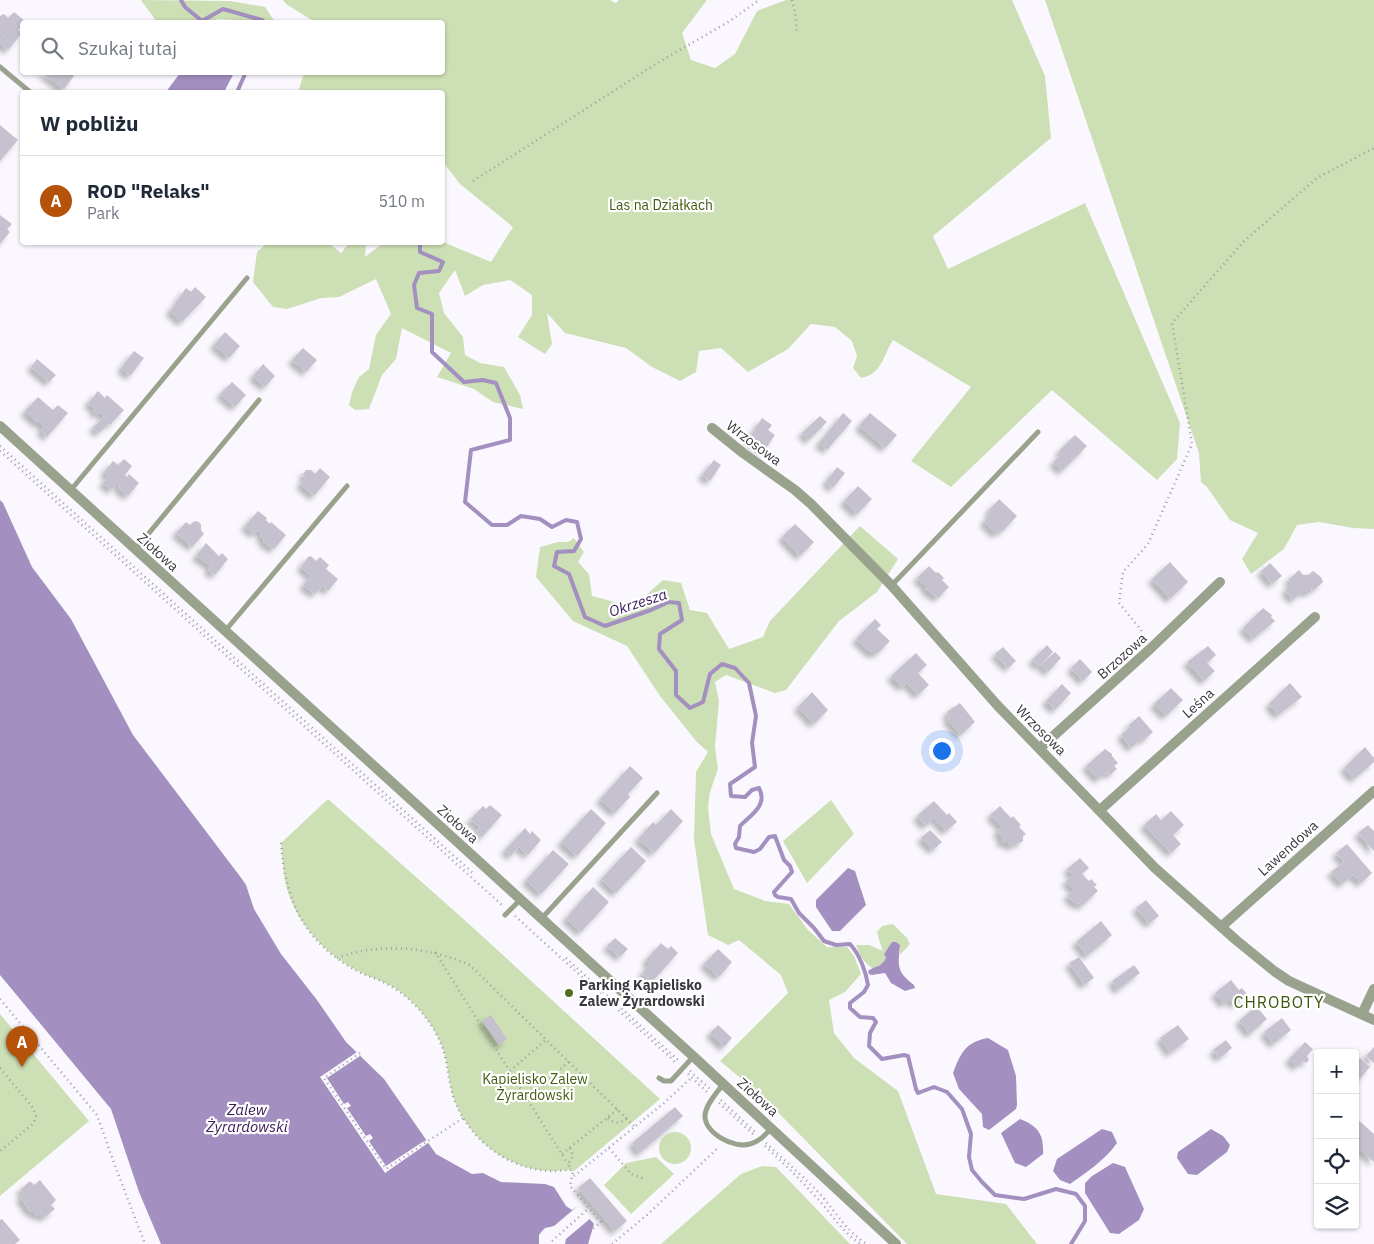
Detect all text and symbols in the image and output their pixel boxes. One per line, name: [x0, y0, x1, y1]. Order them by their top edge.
search box: [20, 20, 445, 75]
icon: search: [38, 34, 66, 62]
text: Szukaj tutaj: [78, 36, 177, 60]
text: W pobliżu: [40, 109, 139, 137]
text: ROD "Relaks": [87, 179, 210, 203]
text: A: [51, 191, 61, 211]
text: 510 m: [378, 191, 425, 211]
park label: Las na Działkach: [609, 196, 713, 214]
text: Park: [87, 203, 119, 223]
street label: Wrzosowa: [723, 416, 786, 470]
street label: Ziołowa: [134, 529, 183, 576]
water label: Okrzesza: [606, 584, 670, 621]
street label: Brzozowa: [1093, 629, 1151, 683]
street label: Leśna: [1178, 684, 1218, 722]
street label: Wrzosowa: [1012, 701, 1070, 759]
your location: [929, 738, 955, 764]
street label: Ziołowa: [434, 801, 483, 848]
street label: Lawendowa: [1254, 816, 1322, 880]
place label: Parking Kąpielisko Zalew Żyrardowski: [579, 976, 705, 1010]
marker: Parking Kąpielisko Zalew Żyrardowski: [563, 987, 575, 999]
district label: CHROBOTY: [1234, 992, 1324, 1012]
pin: A: [6, 1026, 38, 1067]
map controls: [1314, 1049, 1359, 1229]
button: +: [1314, 1049, 1359, 1094]
park label: Kapielisko Zalew Żyrardowski: [482, 1070, 588, 1104]
street label: Ziołowa: [734, 1074, 783, 1121]
button: −: [1314, 1094, 1359, 1139]
water label: Zalew Żyrardowski: [205, 1100, 288, 1136]
button: locate: [1314, 1139, 1359, 1184]
button: layers: [1314, 1184, 1359, 1229]

